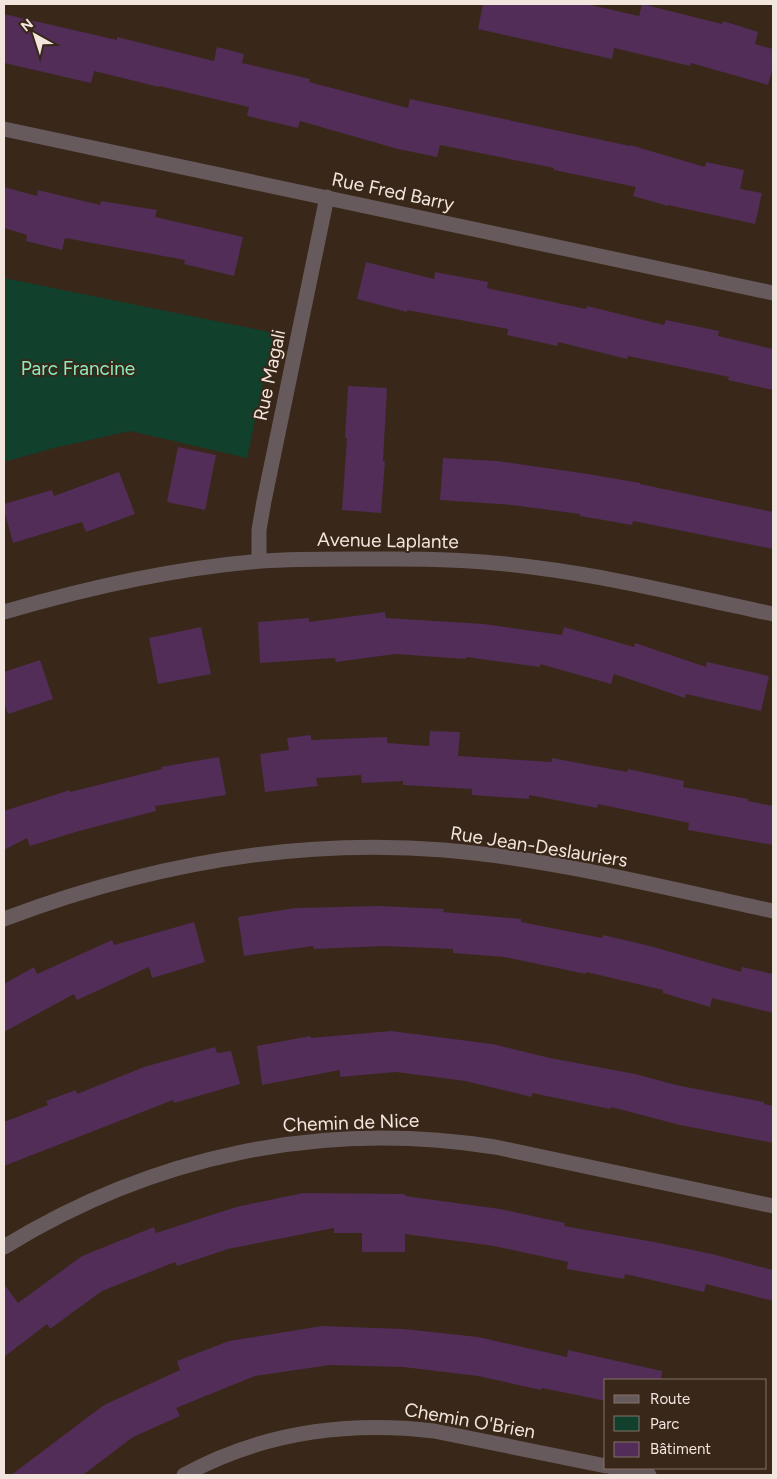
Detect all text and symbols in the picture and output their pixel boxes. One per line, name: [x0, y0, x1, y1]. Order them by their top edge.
north arrow: [10, 10, 60, 60]
text: N: [18, 15, 37, 35]
street label: Rue Fred Barry: [330, 167, 456, 216]
street label: Rue Magali: [249, 327, 290, 423]
park label: Parc Francine: [21, 357, 135, 380]
street label: Avenue Laplante: [317, 528, 459, 553]
street label: Rue Jean-Deslauriers: [449, 821, 629, 872]
street label: Chemin de Nice: [282, 1109, 420, 1136]
legend: [604, 1379, 767, 1469]
text: Route: [650, 1390, 690, 1408]
street label: Chemin O'Brien: [403, 1398, 537, 1443]
text: Parc: [650, 1415, 679, 1433]
text: Bâtiment: [650, 1440, 711, 1458]

